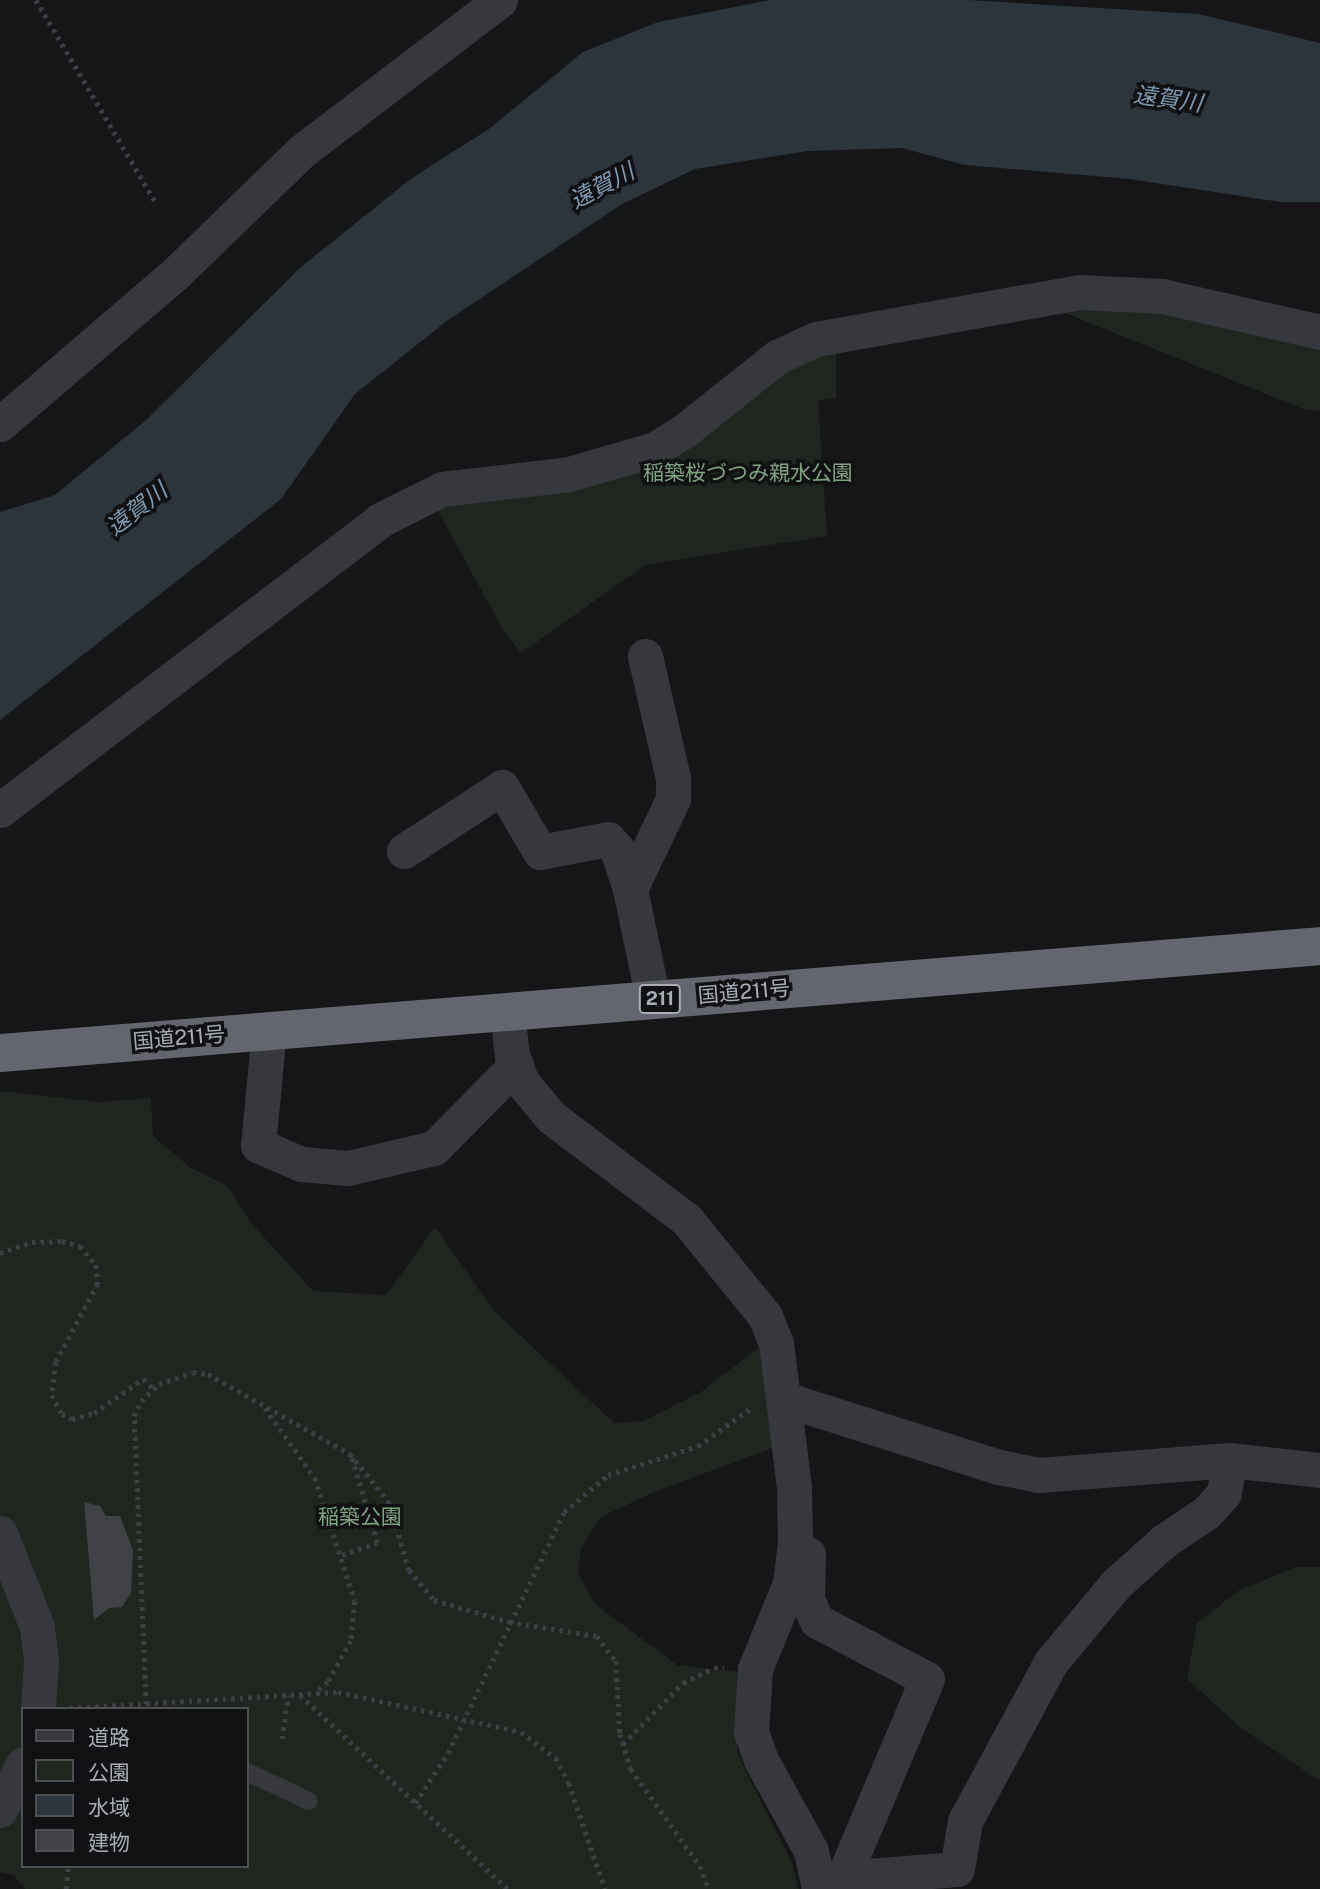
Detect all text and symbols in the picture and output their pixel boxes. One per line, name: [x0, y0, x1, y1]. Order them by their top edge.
water label: 遠賀川: [1132, 81, 1204, 117]
water label: 遠賀川: [565, 158, 639, 214]
park label: 稲築桜づつみ親水公園: [643, 460, 853, 486]
water label: 遠賀川: [101, 477, 173, 541]
street label: 国道211号: [697, 975, 791, 1009]
road number: 211: [637, 984, 683, 1015]
street label: 国道211号: [132, 1021, 226, 1055]
park label: 稲築公園: [318, 1504, 402, 1530]
legend: [21, 1707, 248, 1868]
text: 道路: [88, 1725, 130, 1750]
text: 公園: [88, 1760, 130, 1785]
text: 水域: [88, 1795, 130, 1820]
text: 建物: [88, 1830, 130, 1855]

